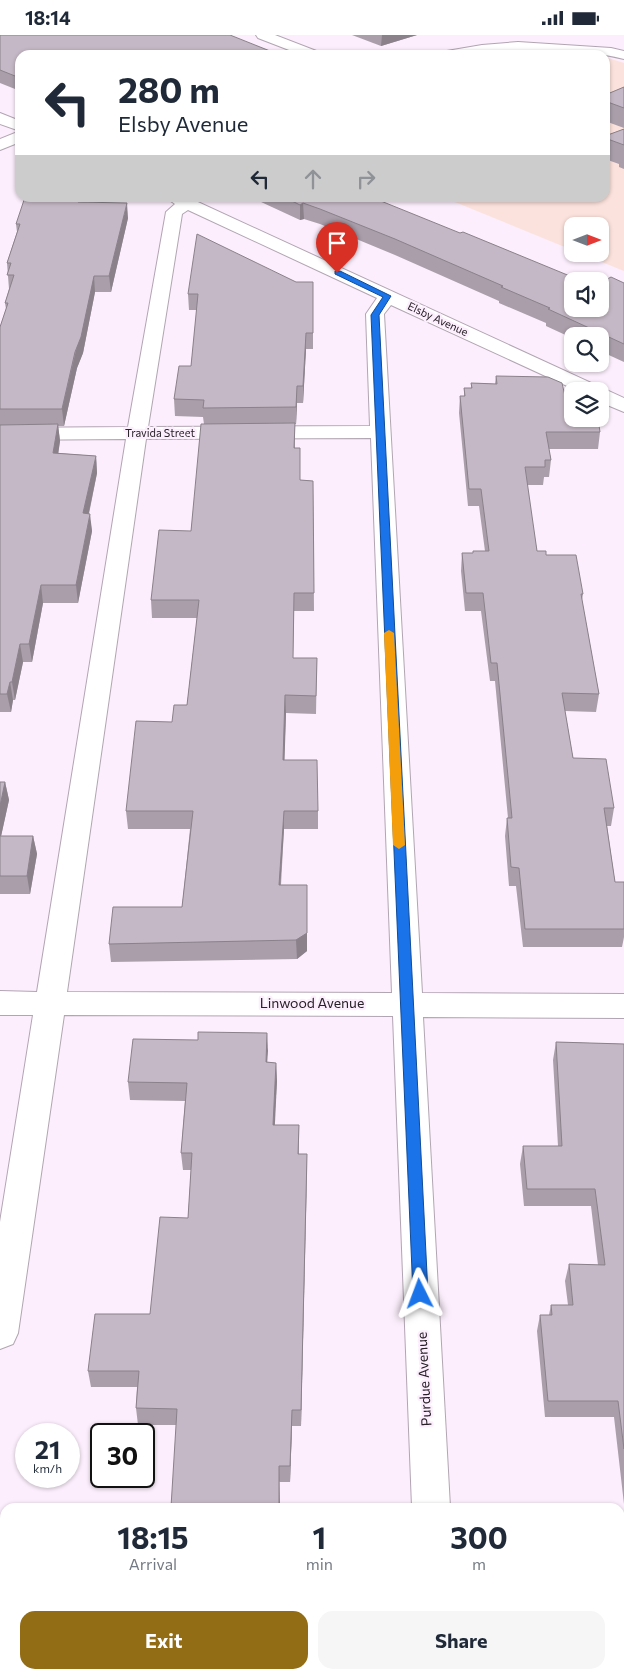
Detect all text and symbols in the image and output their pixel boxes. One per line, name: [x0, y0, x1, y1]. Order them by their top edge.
text: 18:14: [25, 6, 71, 29]
text: 280 m: [118, 67, 220, 110]
icon: left: [35, 70, 100, 135]
text: Elsby Avenue: [118, 110, 248, 137]
icon: left: [246, 165, 274, 193]
icon: ahead: [299, 165, 327, 193]
icon: right: [352, 165, 380, 193]
north arrow: [564, 217, 609, 263]
map controls: [564, 217, 609, 427]
pin: [316, 222, 358, 273]
icon: arrive: [323, 229, 351, 257]
button: sound: [564, 272, 609, 317]
street label: Elsby Avenue: [406, 299, 471, 338]
button: search: [564, 327, 609, 372]
button: layers: [564, 382, 609, 427]
street label: Travida Street: [125, 426, 195, 439]
street label: Linwood Avenue: [260, 994, 364, 1011]
position arrow: [393, 1267, 445, 1319]
street label: Purdue Avenue: [413, 1331, 434, 1427]
speed limit sign: 30: [90, 1423, 155, 1488]
text: 21: [35, 1434, 60, 1464]
text: km/h: [33, 1461, 62, 1475]
text: 18:15: [117, 1518, 188, 1555]
text: 1: [313, 1518, 326, 1555]
text: 300: [450, 1518, 508, 1555]
text: Arrival: [129, 1554, 177, 1573]
text: min: [306, 1554, 333, 1573]
text: m: [472, 1554, 486, 1573]
button: Exit: [20, 1611, 308, 1669]
button: Share: [318, 1611, 605, 1669]

